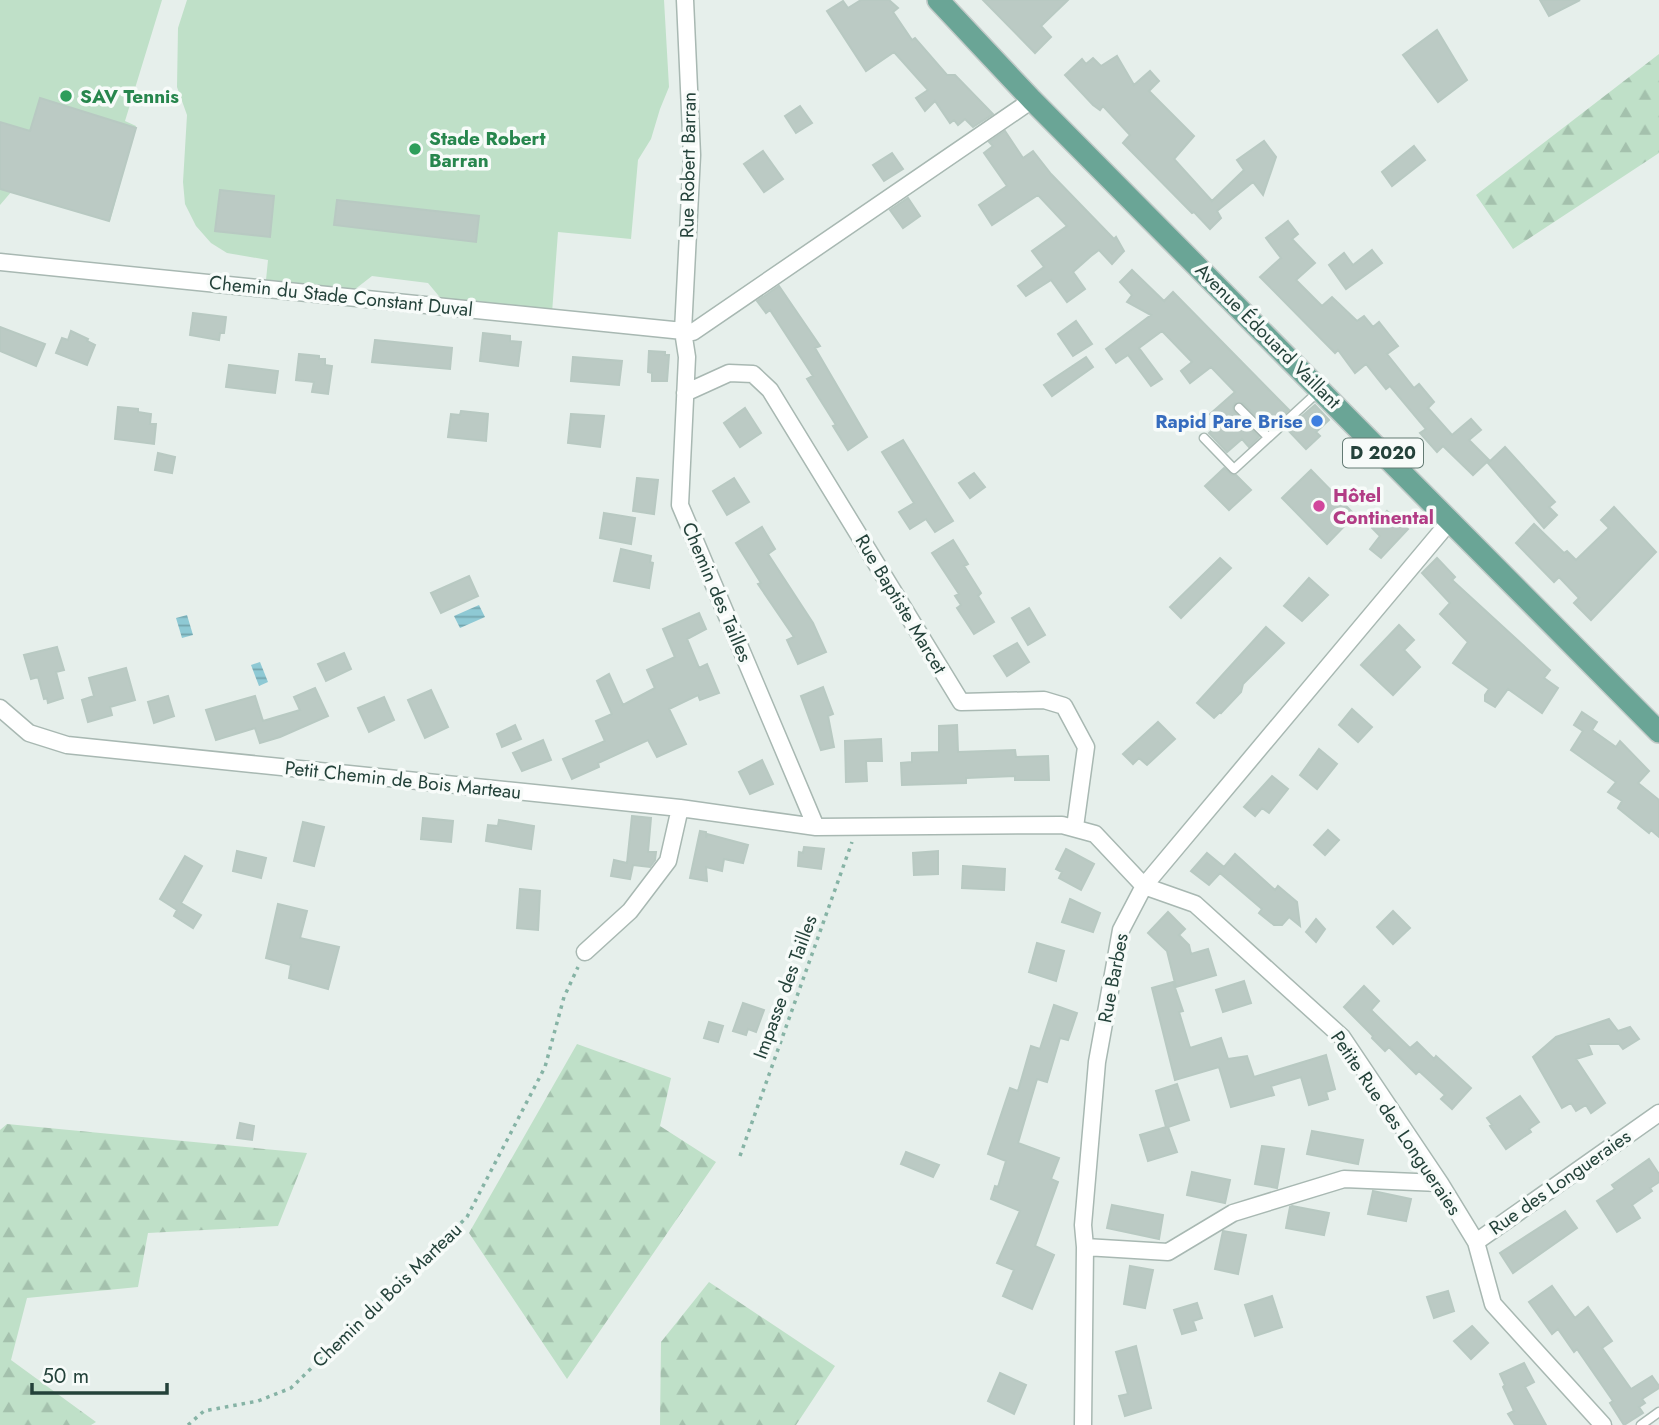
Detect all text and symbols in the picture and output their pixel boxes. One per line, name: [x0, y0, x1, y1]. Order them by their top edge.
place label: SAV Tennis: [80, 83, 179, 110]
marker: SAV Tennis: [58, 88, 74, 104]
street label: Rue Robert Barran: [673, 92, 703, 238]
place label: Stade Robert Barran: [429, 125, 545, 174]
marker: Stade Robert Barran: [407, 141, 423, 157]
street label: Avenue Édouard Vaillant: [1189, 257, 1347, 415]
street label: Chemin du Stade Constant Duval: [208, 269, 474, 323]
place label: Rapid Pare Brise: [1155, 408, 1303, 435]
marker: Rapid Pare Brise: [1309, 413, 1325, 429]
road number: D 2020: [1343, 438, 1423, 467]
place label: Hôtel Continental: [1333, 482, 1434, 531]
marker: Hôtel Continental: [1311, 498, 1327, 514]
street label: Chemin des Tailles: [675, 518, 759, 666]
street label: Rue Baptiste Marcet: [849, 529, 954, 679]
street label: Petit Chemin de Bois Marteau: [283, 754, 523, 806]
street label: Impasse des Tailles: [746, 911, 824, 1063]
street label: Rue Barbes: [1091, 931, 1135, 1025]
street label: Petite Rue des Longueraies: [1324, 1026, 1468, 1221]
street label: Rue des Longueraies: [1484, 1123, 1637, 1241]
street label: Chemin du Bois Marteau: [306, 1216, 468, 1374]
scale bar: [32, 1352, 166, 1396]
text: 50 m: [42, 1361, 89, 1391]

